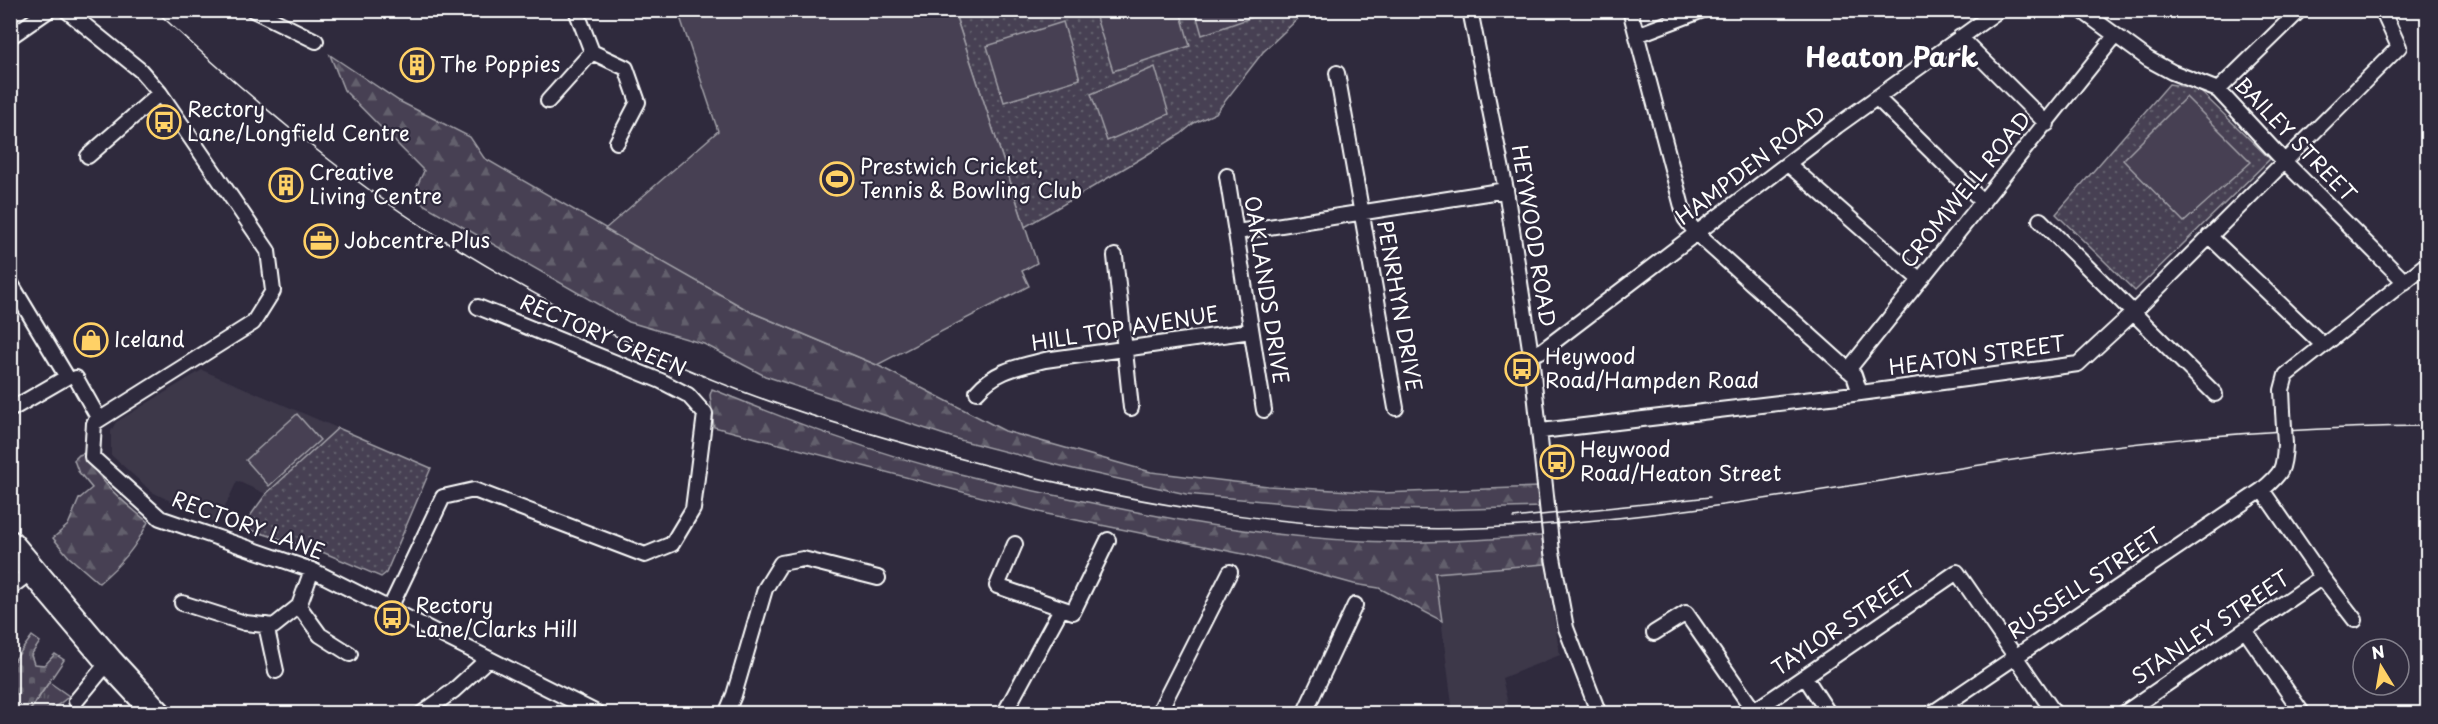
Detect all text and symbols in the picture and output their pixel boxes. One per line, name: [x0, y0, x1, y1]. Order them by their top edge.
district label: Heaton Park: [1805, 35, 1979, 76]
building icon: The Poppies: [399, 47, 435, 83]
place label: The Poppies: [440, 47, 560, 79]
street label: BAILEY STREET: [2228, 69, 2365, 209]
place label: Rectory Lane/Longfield Centre: [187, 92, 410, 148]
street label: HAMPDEN ROAD: [1668, 97, 1832, 232]
bus stop icon: Rectory Lane/Longfield Centre: [146, 104, 182, 140]
street label: CROMWELL ROAD: [1891, 104, 2038, 274]
street label: HEYWOOD ROAD: [1505, 142, 1565, 329]
place label: Prestwich Cricket, Tennis & Bowling Club: [860, 149, 1082, 205]
place label: Creative Living Centre: [309, 155, 442, 211]
sports icon: Prestwich Cricket, Tennis & Bowling Club: [819, 161, 855, 197]
building icon: Creative Living Centre: [268, 167, 304, 203]
street label: OAKLANDS DRIVE: [1237, 193, 1299, 386]
street label: PENRHYN DRIVE: [1370, 218, 1432, 394]
office icon: Jobcentre Plus: [303, 223, 339, 259]
place label: Jobcentre Plus: [344, 223, 490, 255]
street label: RECTORY GREEN: [516, 285, 692, 384]
street label: HILL TOP AVENUE: [1029, 296, 1221, 358]
shop icon: Iceland: [73, 322, 109, 358]
place label: Iceland: [114, 322, 185, 354]
street label: HEATON STREET: [1886, 326, 2068, 382]
place label: Heywood Road/Hampden Road: [1545, 339, 1759, 395]
bus stop icon: Heywood Road/Hampden Road: [1504, 351, 1540, 387]
place label: Heywood Road/Heaton Street: [1580, 432, 1781, 488]
bus stop icon: Heywood Road/Heaton Street: [1539, 444, 1575, 480]
street label: RECTORY LANE: [168, 482, 330, 567]
street label: RUSSELL STREET: [2000, 518, 2168, 646]
street label: STANLEY STREET: [2124, 561, 2296, 691]
street label: TAYLOR STREET: [1764, 562, 1922, 683]
place label: Rectory Lane/Clarks Hill: [415, 588, 578, 644]
bus stop icon: Rectory Lane/Clarks Hill: [374, 600, 410, 636]
north arrow: [2351, 637, 2411, 697]
text: N: [2369, 638, 2386, 664]

